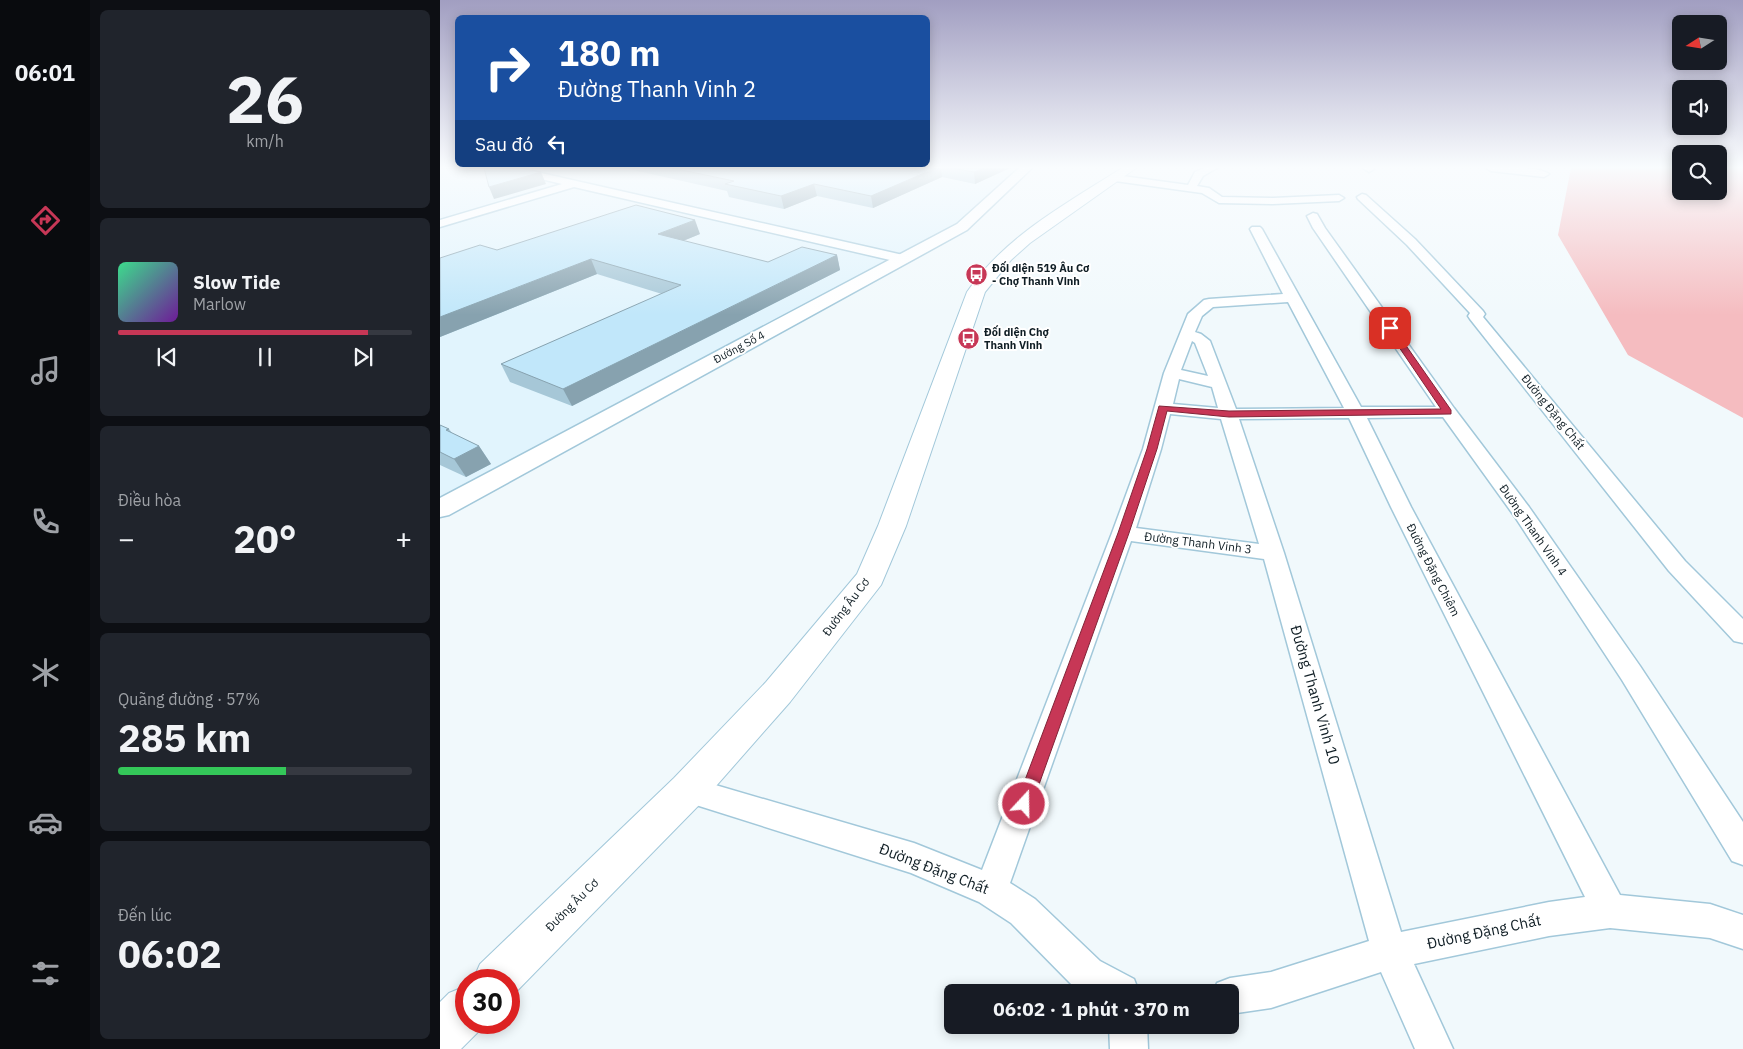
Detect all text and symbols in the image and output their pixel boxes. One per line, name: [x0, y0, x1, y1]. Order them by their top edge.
north arrow: [1672, 15, 1728, 70]
map controls: [1672, 15, 1727, 200]
text: 180 m: [558, 30, 661, 76]
icon: right: [475, 35, 540, 100]
text: 26: [226, 56, 304, 141]
text: 06:01: [15, 58, 75, 87]
text: Đường Thanh Vinh 2: [558, 74, 756, 103]
button: sound: [1672, 80, 1727, 135]
icon: left: [543, 130, 571, 158]
text: km/h: [246, 131, 284, 151]
text: Sau đó: [475, 132, 533, 156]
button: search: [1672, 145, 1727, 200]
icon: directions: [28, 203, 63, 238]
place label: Đối diện 519 Âu Cơ - Chợ Thanh Vinh: [992, 260, 1090, 288]
bus stop icon: Đối diện 519 Âu Cơ - Chợ Thanh Vinh: [964, 262, 988, 286]
text: Slow Tide: [193, 270, 280, 294]
text: Marlow: [193, 294, 246, 314]
pin: [1369, 307, 1411, 349]
icon: arrive: [1376, 314, 1404, 342]
place label: Đối diện Chợ Thanh Vinh: [984, 324, 1050, 352]
bus stop icon: Đối diện Chợ Thanh Vinh: [956, 326, 980, 350]
street label: Đường Số 4: [711, 327, 767, 366]
icon: previous: [153, 343, 181, 371]
icon: pause: [251, 343, 279, 371]
icon: next: [349, 343, 377, 371]
icon: music: [28, 353, 63, 388]
street label: Đường Đặng Chất: [1518, 371, 1588, 453]
street label: Đường Thanh Vinh 4: [1496, 481, 1571, 578]
text: Điều hòa: [118, 490, 181, 510]
icon: phone: [28, 504, 63, 539]
text: 20°: [233, 514, 297, 563]
text: −: [118, 520, 135, 557]
text: +: [395, 520, 412, 557]
street label: Đường Đặng Chiêm: [1404, 521, 1463, 619]
street label: Đường Thanh Vinh 3: [1143, 528, 1253, 557]
street label: Đường Âu Cơ: [819, 574, 873, 639]
street label: Đường Thanh Vinh 10: [1286, 623, 1344, 767]
icon: climate: [28, 655, 63, 690]
text: Quãng đường · 57%: [118, 689, 260, 709]
text: 285 km: [118, 713, 251, 762]
position arrow: [997, 777, 1049, 829]
icon: car: [28, 805, 63, 840]
street label: Đường Đặng Chất: [877, 839, 992, 898]
street label: Đường Âu Cơ: [542, 875, 602, 934]
text: Đến lúc: [118, 905, 172, 925]
street label: Đường Đặng Chất: [1425, 910, 1543, 953]
text: 06:02: [118, 929, 222, 978]
icon: filters: [28, 956, 63, 991]
speed limit sign: 30: [455, 969, 520, 1034]
text: 06:02 · 1 phút · 370 m: [993, 997, 1190, 1021]

